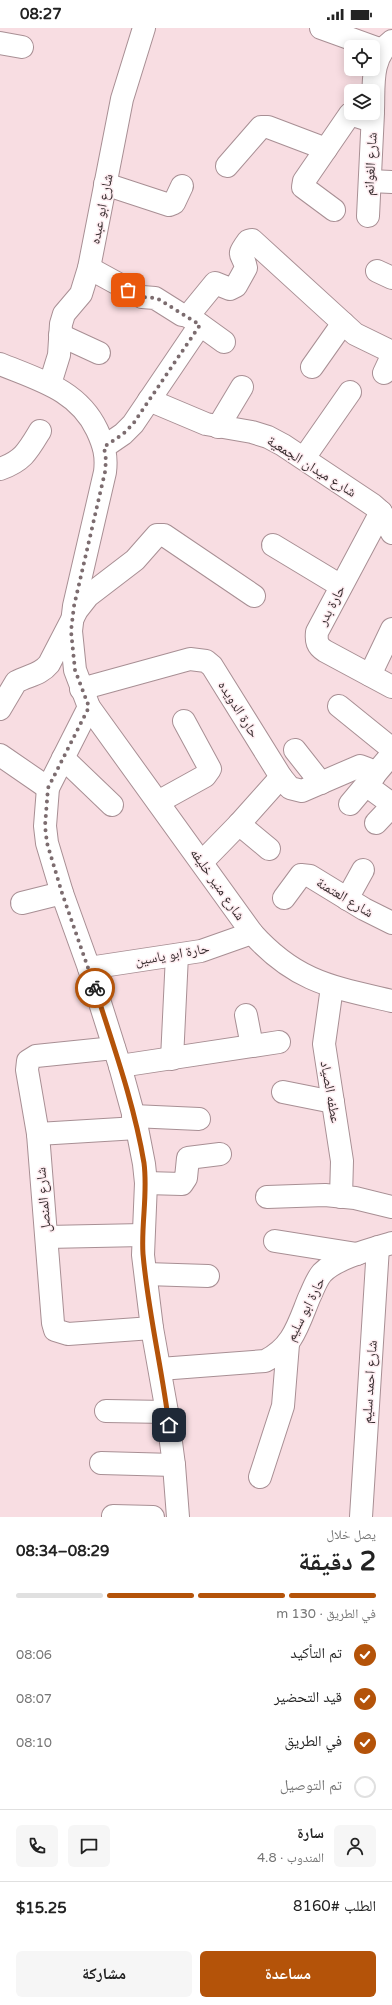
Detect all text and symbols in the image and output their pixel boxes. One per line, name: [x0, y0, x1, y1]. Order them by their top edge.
text: 08:27: [20, 5, 62, 23]
map controls: [344, 40, 380, 120]
button: locate: [344, 40, 380, 76]
button: layers: [344, 84, 380, 120]
street label: شارع الغوانم: [360, 132, 382, 196]
street label: شارع ابو عبده: [86, 173, 118, 246]
pin: [111, 273, 145, 307]
icon: bag: [117, 279, 139, 301]
street label: شارع ميدان الجمعية: [263, 432, 360, 502]
street label: حارة بدر: [313, 582, 349, 629]
street label: حارة الدويده: [214, 678, 263, 741]
street label: شارع منير خليفه: [186, 845, 249, 924]
street label: شارع العتمنة: [313, 874, 376, 922]
street label: حارة ابو ياسين: [133, 940, 211, 969]
courier: [75, 968, 115, 1008]
icon: bike: [84, 977, 106, 999]
street label: عطفه الصياد: [317, 1060, 344, 1125]
street label: شارع المنصل: [32, 1166, 56, 1233]
street label: حارة ابو سليم: [282, 1274, 330, 1345]
street label: شارع احمد سليم: [358, 1340, 382, 1424]
pin: [152, 1408, 186, 1442]
icon: home: [158, 1414, 180, 1436]
text: يصل خلال: [326, 1527, 376, 1543]
text: 08:29–08:34: [16, 1542, 109, 1560]
text: 2 دقيقة: [298, 1546, 376, 1577]
text: في الطريق · 130 m: [276, 1606, 376, 1622]
text: تم التأكيد: [290, 1644, 342, 1662]
icon: check: [354, 1644, 376, 1666]
text: 08:06: [16, 1647, 52, 1663]
text: قيد التحضير: [274, 1688, 342, 1706]
icon: check: [354, 1688, 376, 1710]
text: 08:07: [16, 1691, 52, 1707]
text: في الطريق: [284, 1732, 342, 1750]
icon: check: [354, 1732, 376, 1754]
text: 08:10: [16, 1735, 52, 1751]
text: تم التوصيل: [280, 1776, 342, 1794]
text: سارة: [297, 1824, 324, 1842]
button: phone: [16, 1825, 58, 1867]
button: chat: [68, 1825, 110, 1867]
button: person: [334, 1825, 376, 1867]
text: المندوب · 4.8: [257, 1850, 324, 1866]
text: الطلب #8160: [293, 1897, 376, 1915]
text: $15.25: [16, 1899, 67, 1917]
button: مشاركة: [16, 1951, 192, 1997]
button: مساعدة: [200, 1951, 376, 1997]

